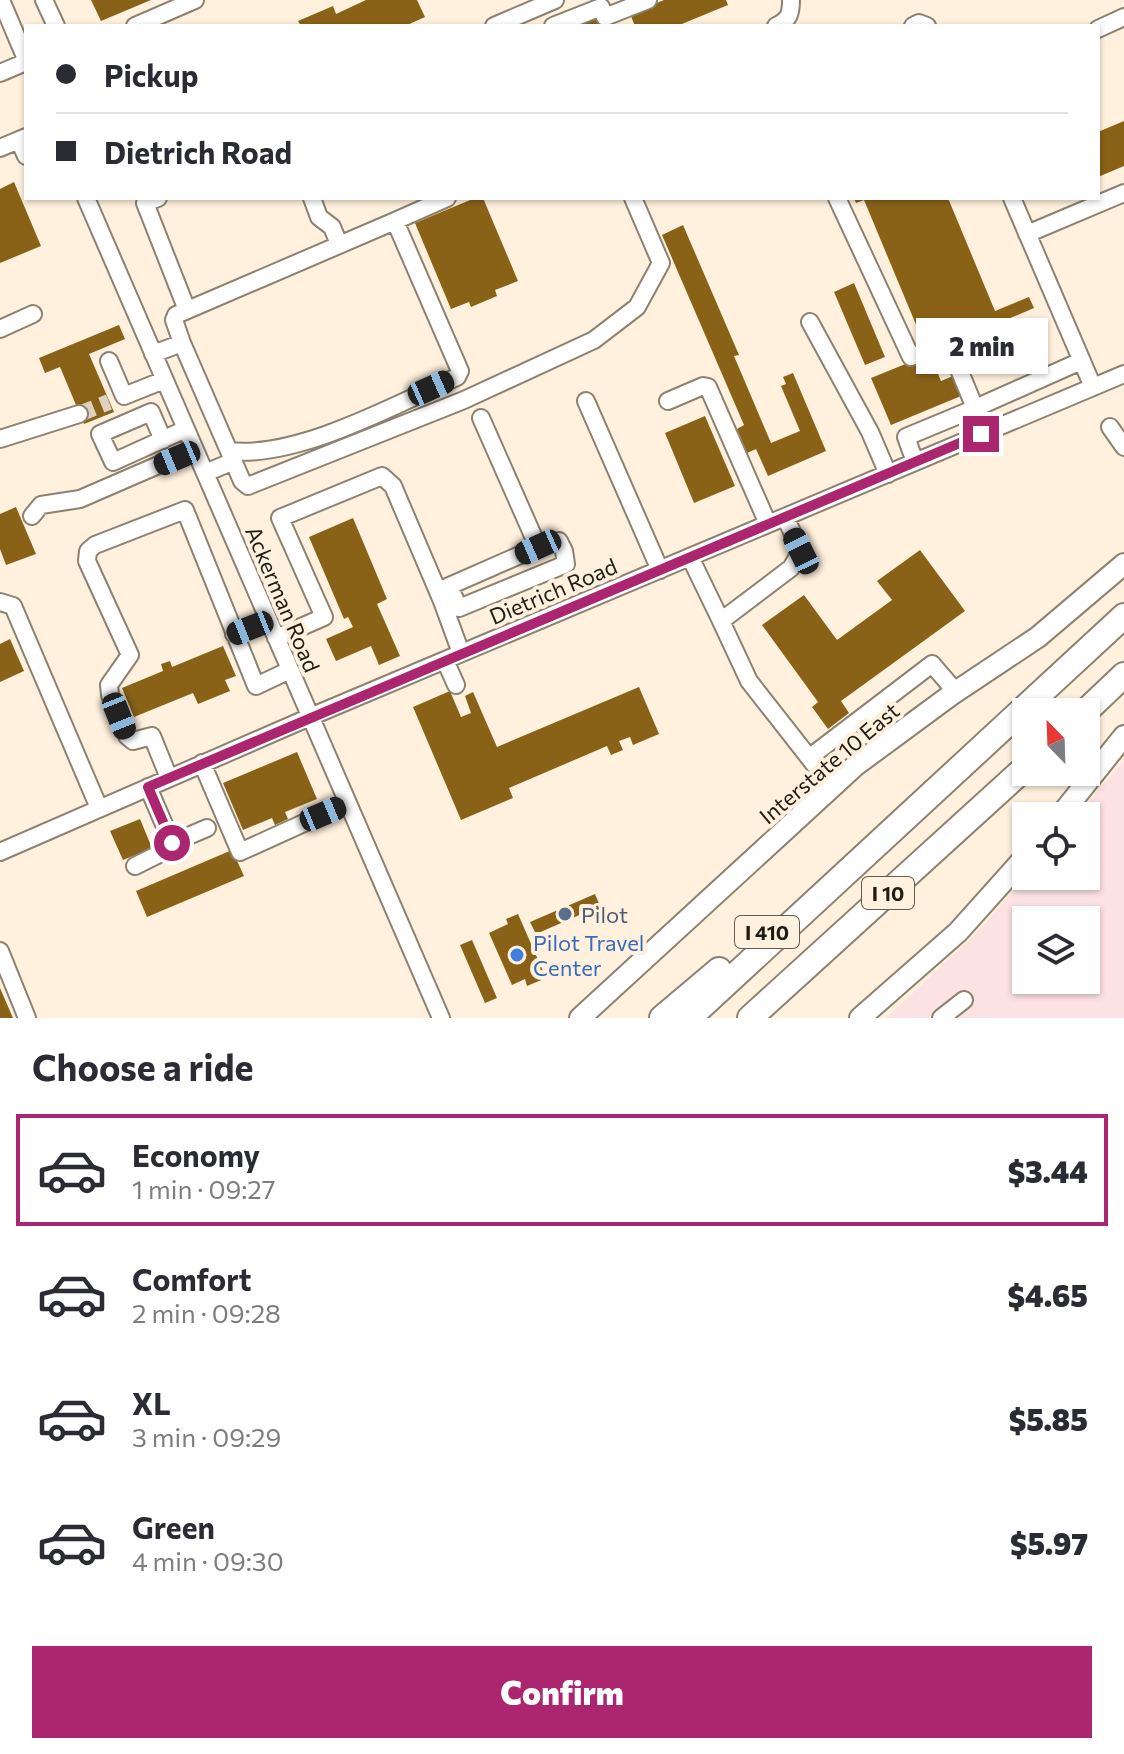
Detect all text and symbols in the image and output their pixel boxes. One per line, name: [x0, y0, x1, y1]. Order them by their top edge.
text: Pickup: [104, 56, 198, 93]
text: Dietrich Road: [104, 133, 292, 170]
callout: 2 min: [915, 318, 1047, 374]
text: 2 min: [949, 330, 1015, 361]
car: [404, 367, 458, 409]
route end: [963, 416, 999, 452]
car: [150, 438, 204, 478]
street label: Ackerman Road: [240, 522, 326, 676]
car: [780, 524, 822, 578]
car: [511, 526, 565, 568]
street label: Dietrich Road: [485, 552, 621, 630]
car: [223, 608, 277, 648]
car: [99, 689, 139, 743]
street label: Interstate 10 East: [754, 697, 904, 829]
north arrow: [1012, 698, 1100, 786]
map controls: [1012, 698, 1100, 994]
car: [296, 794, 350, 834]
button: locate: [1012, 802, 1100, 890]
route start: [154, 825, 190, 861]
road number: I 10: [862, 877, 914, 909]
place label: Pilot: [581, 901, 628, 928]
marker: Pilot: [556, 905, 574, 923]
button: layers: [1012, 906, 1100, 994]
road number: I 410: [735, 916, 799, 948]
place label: Pilot Travel Center: [533, 929, 644, 981]
marker: Pilot Travel Center: [508, 946, 526, 964]
text: Choose a ride: [32, 1044, 253, 1088]
icon: car: [36, 1134, 108, 1206]
text: Economy: [132, 1136, 260, 1173]
text: $3.44: [1008, 1152, 1088, 1189]
text: 1 min · 09:27: [132, 1173, 275, 1204]
icon: car: [36, 1258, 108, 1330]
text: Comfort: [132, 1260, 251, 1297]
text: $4.65: [1008, 1276, 1088, 1313]
text: 2 min · 09:28: [132, 1297, 281, 1328]
icon: car: [36, 1382, 108, 1454]
text: XL: [132, 1384, 171, 1421]
text: $5.85: [1009, 1400, 1088, 1437]
text: 3 min · 09:29: [132, 1421, 281, 1452]
icon: car: [36, 1506, 108, 1578]
text: Green: [132, 1508, 215, 1545]
text: $5.97: [1010, 1524, 1088, 1561]
text: 4 min · 09:30: [132, 1545, 284, 1576]
button: Confirm: [32, 1646, 1092, 1738]

